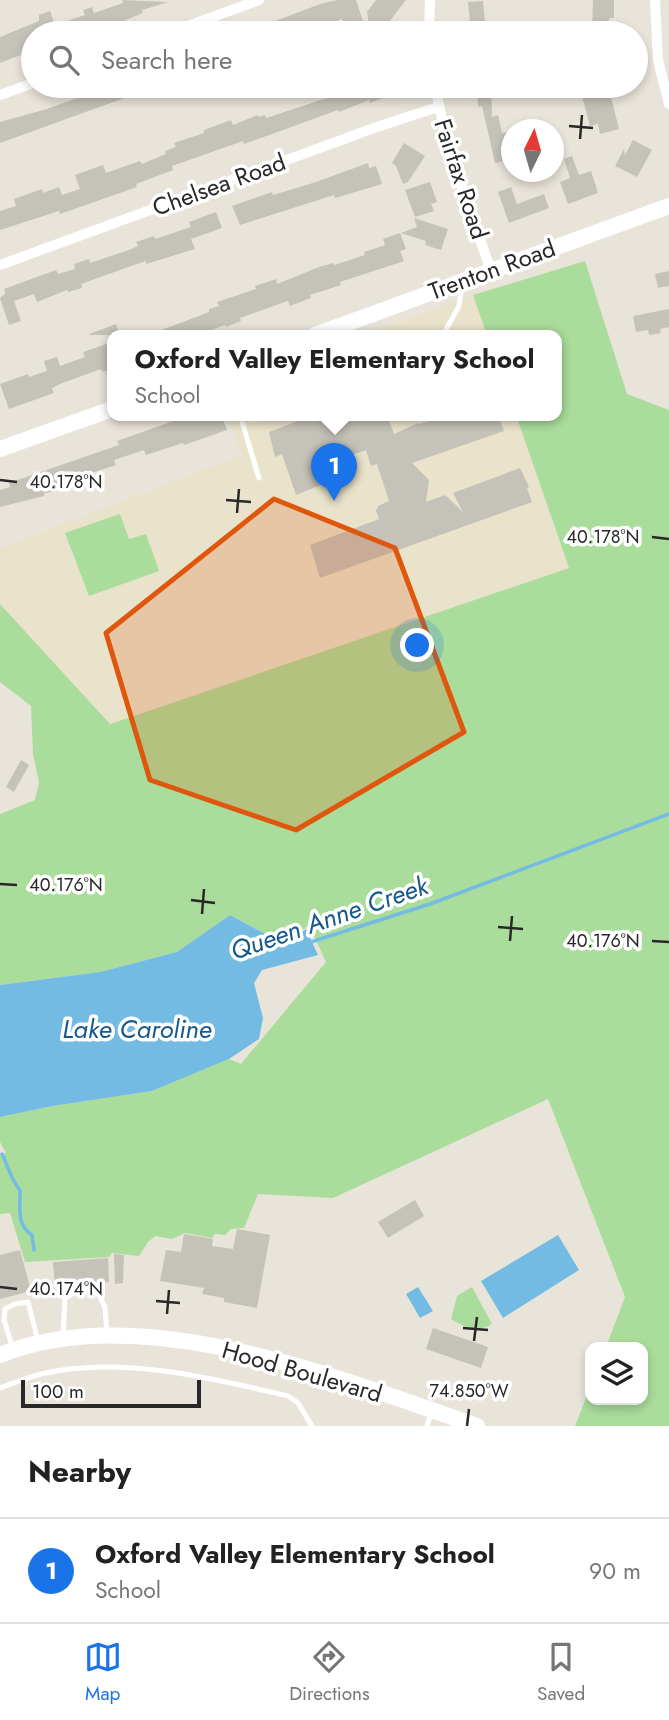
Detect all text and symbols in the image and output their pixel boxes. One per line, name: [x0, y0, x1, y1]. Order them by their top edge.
search box: [21, 21, 648, 98]
icon: search: [45, 41, 83, 79]
text: Search here: [101, 41, 233, 79]
street label: Fairfax Road: [426, 114, 497, 244]
north arrow: [501, 119, 564, 182]
street label: Chelsea Road: [147, 144, 290, 225]
street label: Trenton Road: [424, 230, 560, 309]
popup: [107, 330, 562, 421]
text: Oxford Valley Elementary School: [135, 340, 534, 378]
text: School: [135, 378, 201, 412]
pin: 1: [311, 443, 357, 501]
text: 40.178°N: [29, 469, 103, 495]
text: 40.178°N: [566, 524, 640, 550]
your location: [400, 628, 434, 662]
water label: Queen Anne Creek: [225, 866, 435, 970]
text: 40.176°N: [29, 872, 103, 898]
text: 40.176°N: [566, 928, 640, 954]
water label: Lake Caroline: [62, 1010, 212, 1048]
text: 40.174°N: [29, 1276, 103, 1302]
street label: Hood Boulevard: [218, 1332, 386, 1411]
map controls: [585, 1342, 648, 1405]
button: layers: [585, 1342, 648, 1405]
scale bar: [21, 1377, 201, 1409]
text: 100 m: [32, 1378, 84, 1405]
text: 74.850°W: [430, 1378, 509, 1404]
text: Nearby: [28, 1450, 131, 1493]
text: Oxford Valley Elementary School: [95, 1535, 495, 1573]
text: 1: [45, 1554, 57, 1588]
text: 90 m: [589, 1554, 641, 1588]
text: School: [95, 1573, 161, 1607]
tab: Map: [84, 1638, 122, 1707]
tab: Directions: [289, 1638, 370, 1707]
tab: Saved: [537, 1638, 585, 1707]

